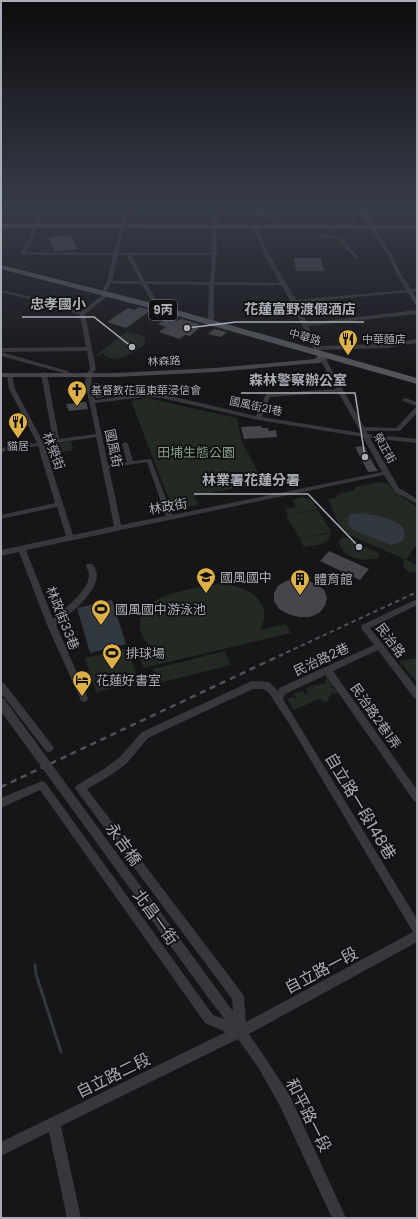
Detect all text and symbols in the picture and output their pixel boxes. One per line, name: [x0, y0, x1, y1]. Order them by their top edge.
callout: 忠孝國小: [22, 291, 94, 317]
text: 忠孝國小: [30, 294, 86, 314]
callout: 花蓮富野渡假酒店: [236, 296, 364, 322]
text: 花蓮富野渡假酒店: [244, 299, 356, 319]
road number: 9丙: [149, 300, 177, 320]
street label: 中華路: [287, 325, 323, 349]
restaurant icon: 中華麵店: [337, 328, 359, 356]
place label: 中華麵店: [362, 331, 406, 347]
street label: 林森路: [147, 352, 181, 370]
callout: 森林警察辦公室: [241, 367, 355, 393]
text: 森林警察辦公室: [249, 370, 347, 390]
church icon: 基督教花蓮東華浸信會: [66, 379, 88, 407]
place label: 基督教花蓮東華浸信會: [91, 382, 201, 398]
street label: 國風街21巷: [228, 393, 284, 419]
restaurant icon: 貓居: [7, 411, 29, 439]
street label: 國風街: [100, 427, 127, 469]
street label: 林榮街: [38, 430, 69, 473]
street label: 榮正街: [370, 430, 400, 466]
place label: 貓居: [7, 438, 29, 454]
park label: 田埔生態公園: [157, 443, 235, 462]
callout: 林業署花蓮分署: [194, 468, 308, 494]
text: 林業署花蓮分署: [202, 470, 300, 490]
street label: 林政街: [147, 494, 189, 519]
school or university icon: 國風國中: [195, 566, 217, 594]
place label: 國風國中: [220, 568, 272, 587]
building icon: 體育館: [289, 568, 311, 596]
place label: 體育館: [314, 570, 353, 589]
street label: 林政街33巷: [41, 583, 84, 653]
sports icon: 國風國中游泳池: [90, 598, 112, 626]
place label: 國風國中游泳池: [115, 600, 206, 619]
street label: 民治路: [371, 619, 410, 662]
street label: 民治路2巷: [290, 638, 352, 681]
sports icon: 排球場: [101, 642, 123, 670]
place label: 排球場: [126, 644, 165, 663]
hotel icon: 花蓮好書室: [71, 669, 93, 697]
place label: 花蓮好書室: [96, 671, 161, 690]
street label: 民治路2巷1弄: [346, 679, 405, 753]
street label: 自立路一段148巷: [319, 748, 402, 864]
street label: 永吉橋: [100, 818, 147, 870]
street label: 北昌一街: [127, 885, 184, 950]
street label: 自立路一段: [281, 942, 362, 999]
street label: 自立路二段: [72, 1048, 154, 1103]
street label: 和平路一段: [280, 1074, 337, 1156]

